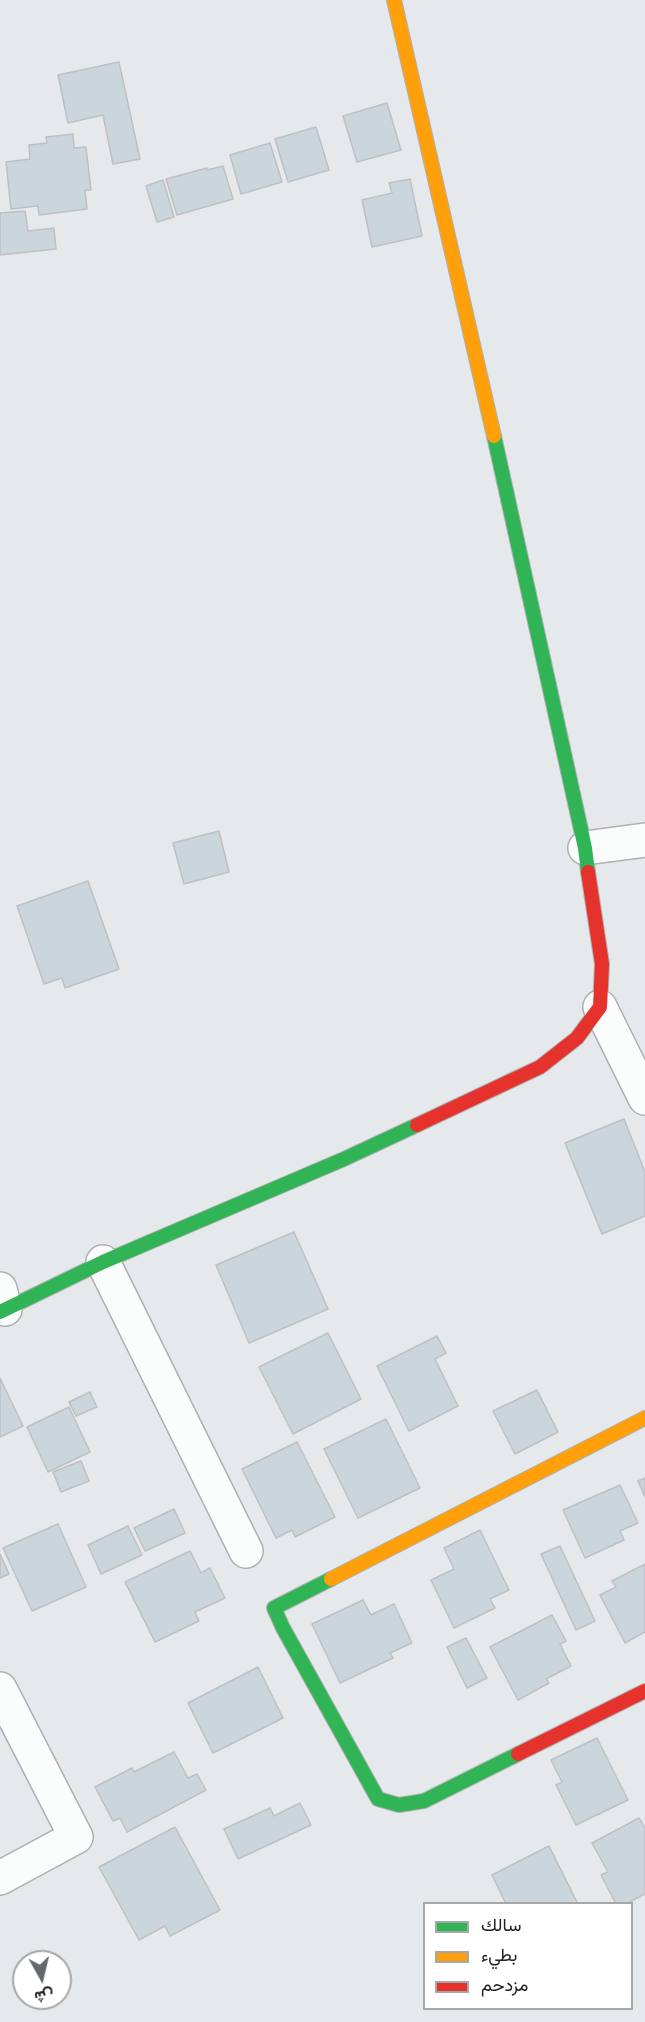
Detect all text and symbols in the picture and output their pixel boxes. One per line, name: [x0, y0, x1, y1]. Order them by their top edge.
legend: [423, 1902, 633, 2010]
text: سالك: [481, 1914, 521, 1936]
text: بطيء: [481, 1944, 517, 1966]
north arrow: [12, 1950, 72, 2010]
text: مزدحم: [481, 1974, 528, 1996]
text: ش: [33, 1986, 55, 2007]

